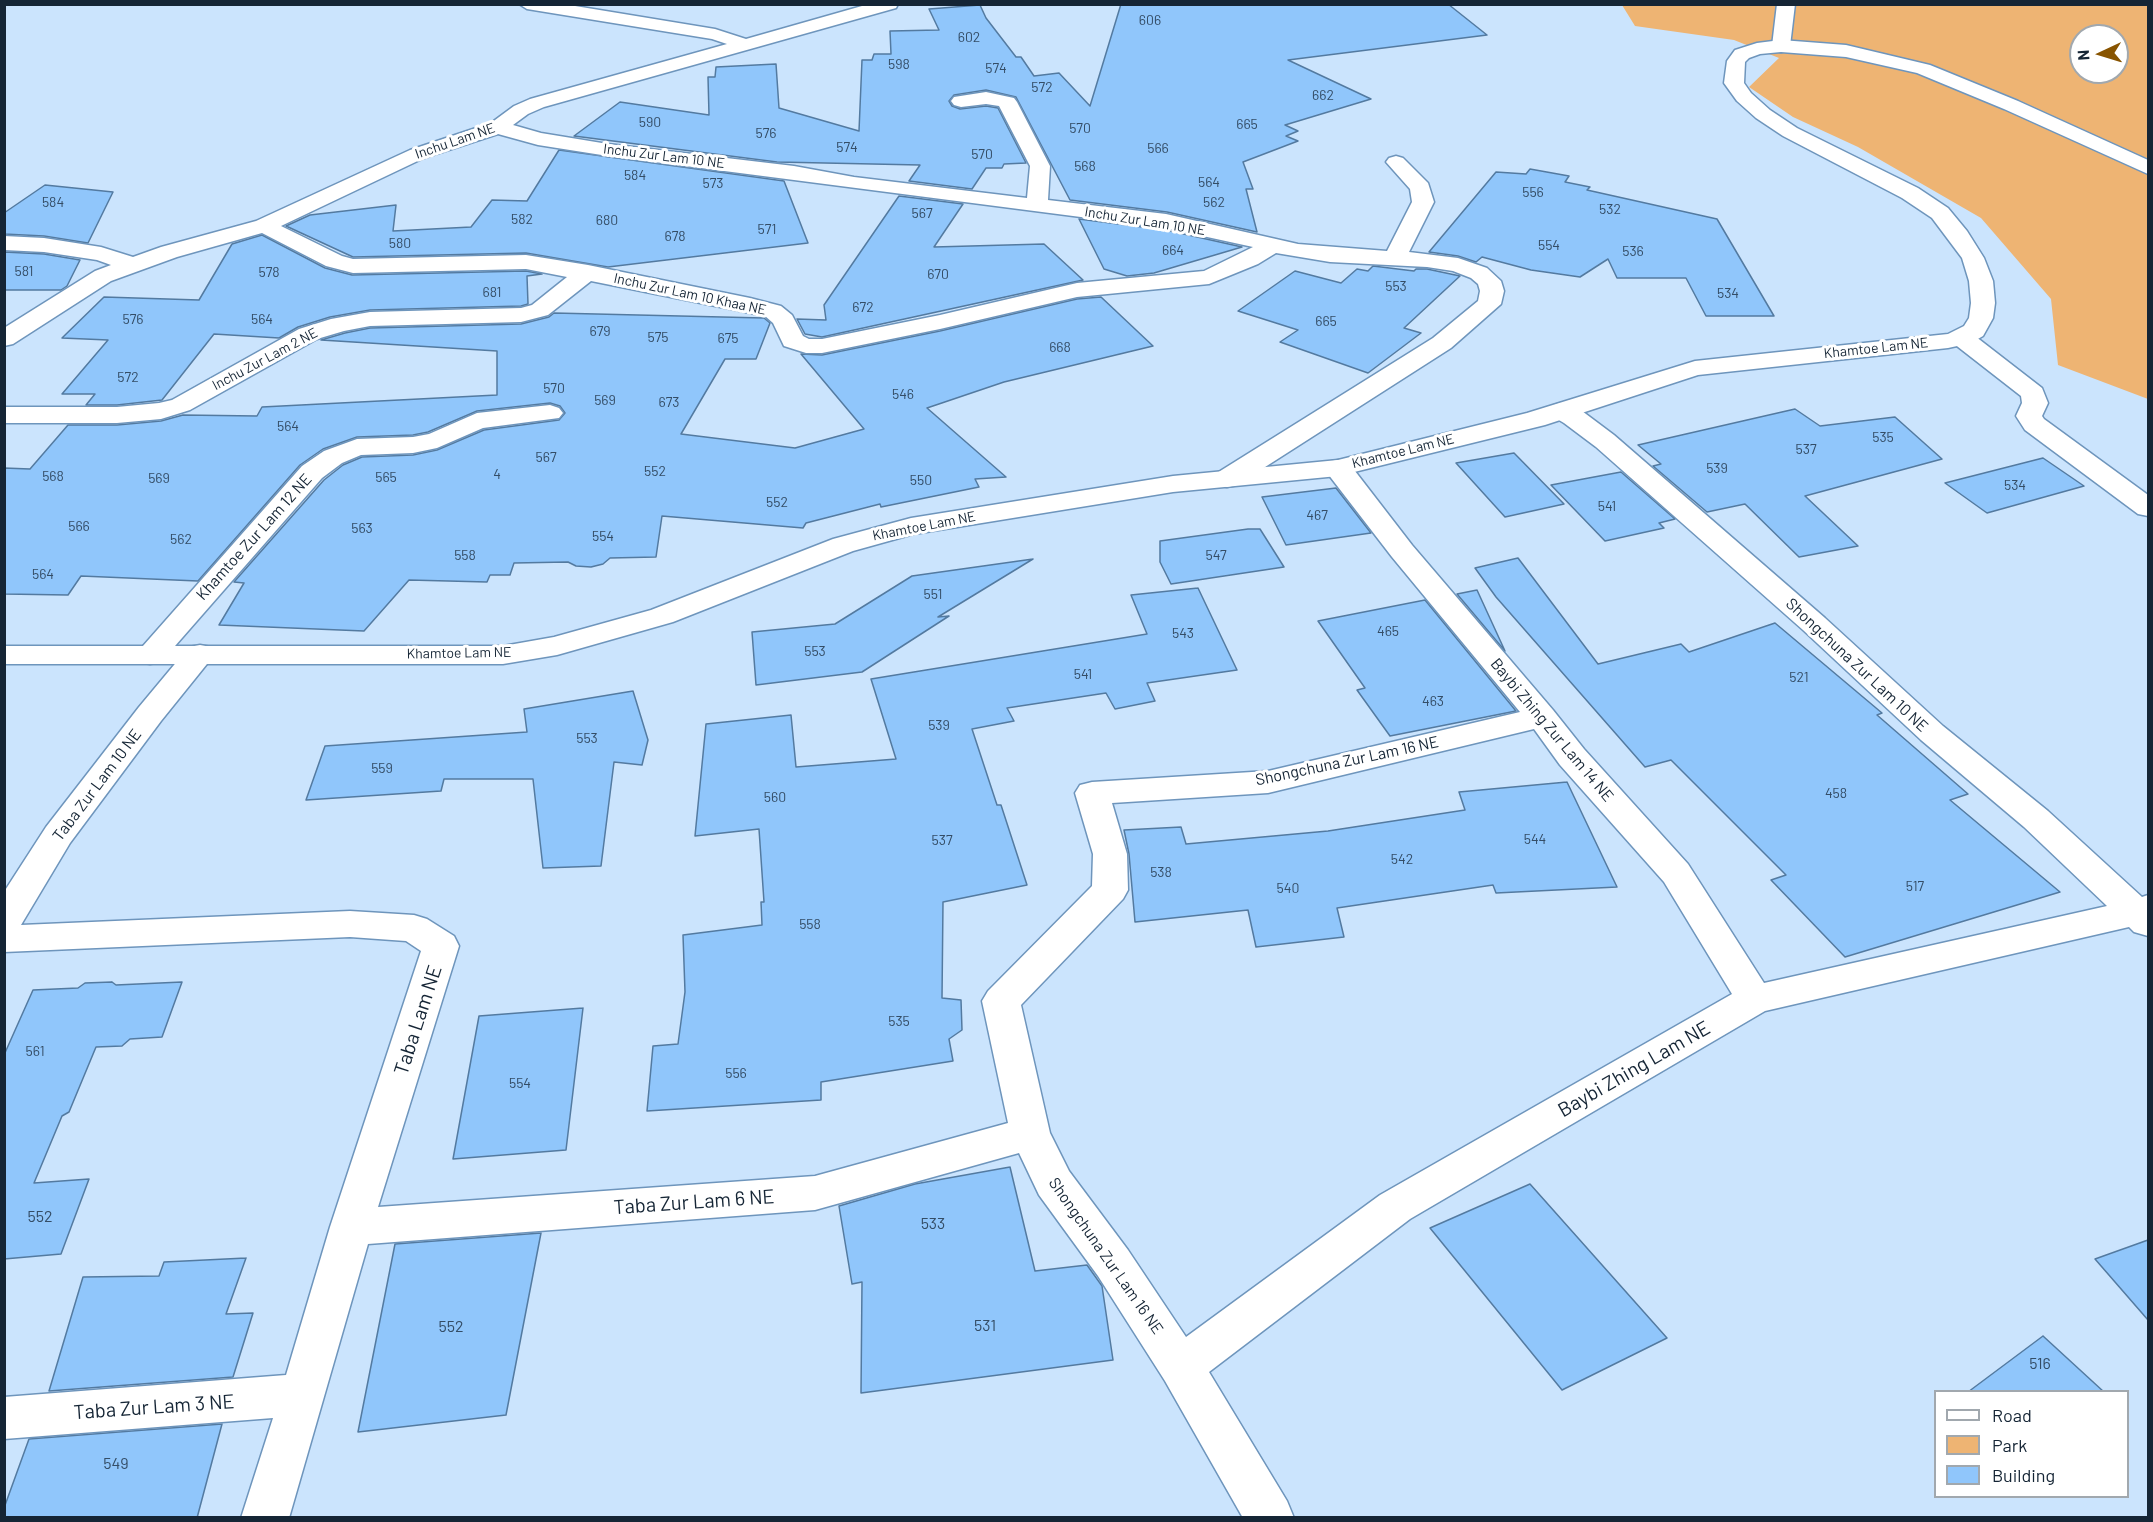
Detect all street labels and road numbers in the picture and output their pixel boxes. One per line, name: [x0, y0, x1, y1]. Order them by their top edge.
street label: Inchu Lam NE: [413, 119, 497, 163]
street label: Inchu Zur Lam 10 NE: [602, 140, 726, 172]
street label: Inchu Zur Lam 10 NE: [1083, 203, 1207, 239]
street label: Inchu Zur Lam 10 Khaa NE: [612, 270, 768, 318]
street label: Inchu Zur Lam 2 NE: [209, 324, 321, 394]
street label: Khamtoe Lam NE: [1823, 334, 1929, 362]
street label: Khamtoe Lam NE: [1350, 430, 1456, 472]
street label: Khamtoe Zur Lam 12 NE: [192, 470, 316, 604]
street label: Khamtoe Lam NE: [871, 508, 977, 544]
street label: Shongchuna Zur Lam 10 NE: [1782, 594, 1932, 736]
street label: Khamtoe Lam NE: [406, 644, 512, 662]
street label: Baybi Zhing Zur Lam 14 NE: [1486, 654, 1618, 806]
street label: Taba Zur Lam 10 NE: [49, 725, 145, 845]
street label: Shongchuna Zur Lam 16 NE: [1254, 732, 1440, 790]
street label: Taba Lam NE: [389, 962, 447, 1078]
street label: Baybi Zhing Lam NE: [1554, 1016, 1714, 1122]
street label: Shongchuna Zur Lam 16 NE: [1045, 1174, 1167, 1338]
street label: Taba Zur Lam 6 NE: [613, 1184, 775, 1220]
street label: Taba Zur Lam 3 NE: [73, 1389, 235, 1425]

